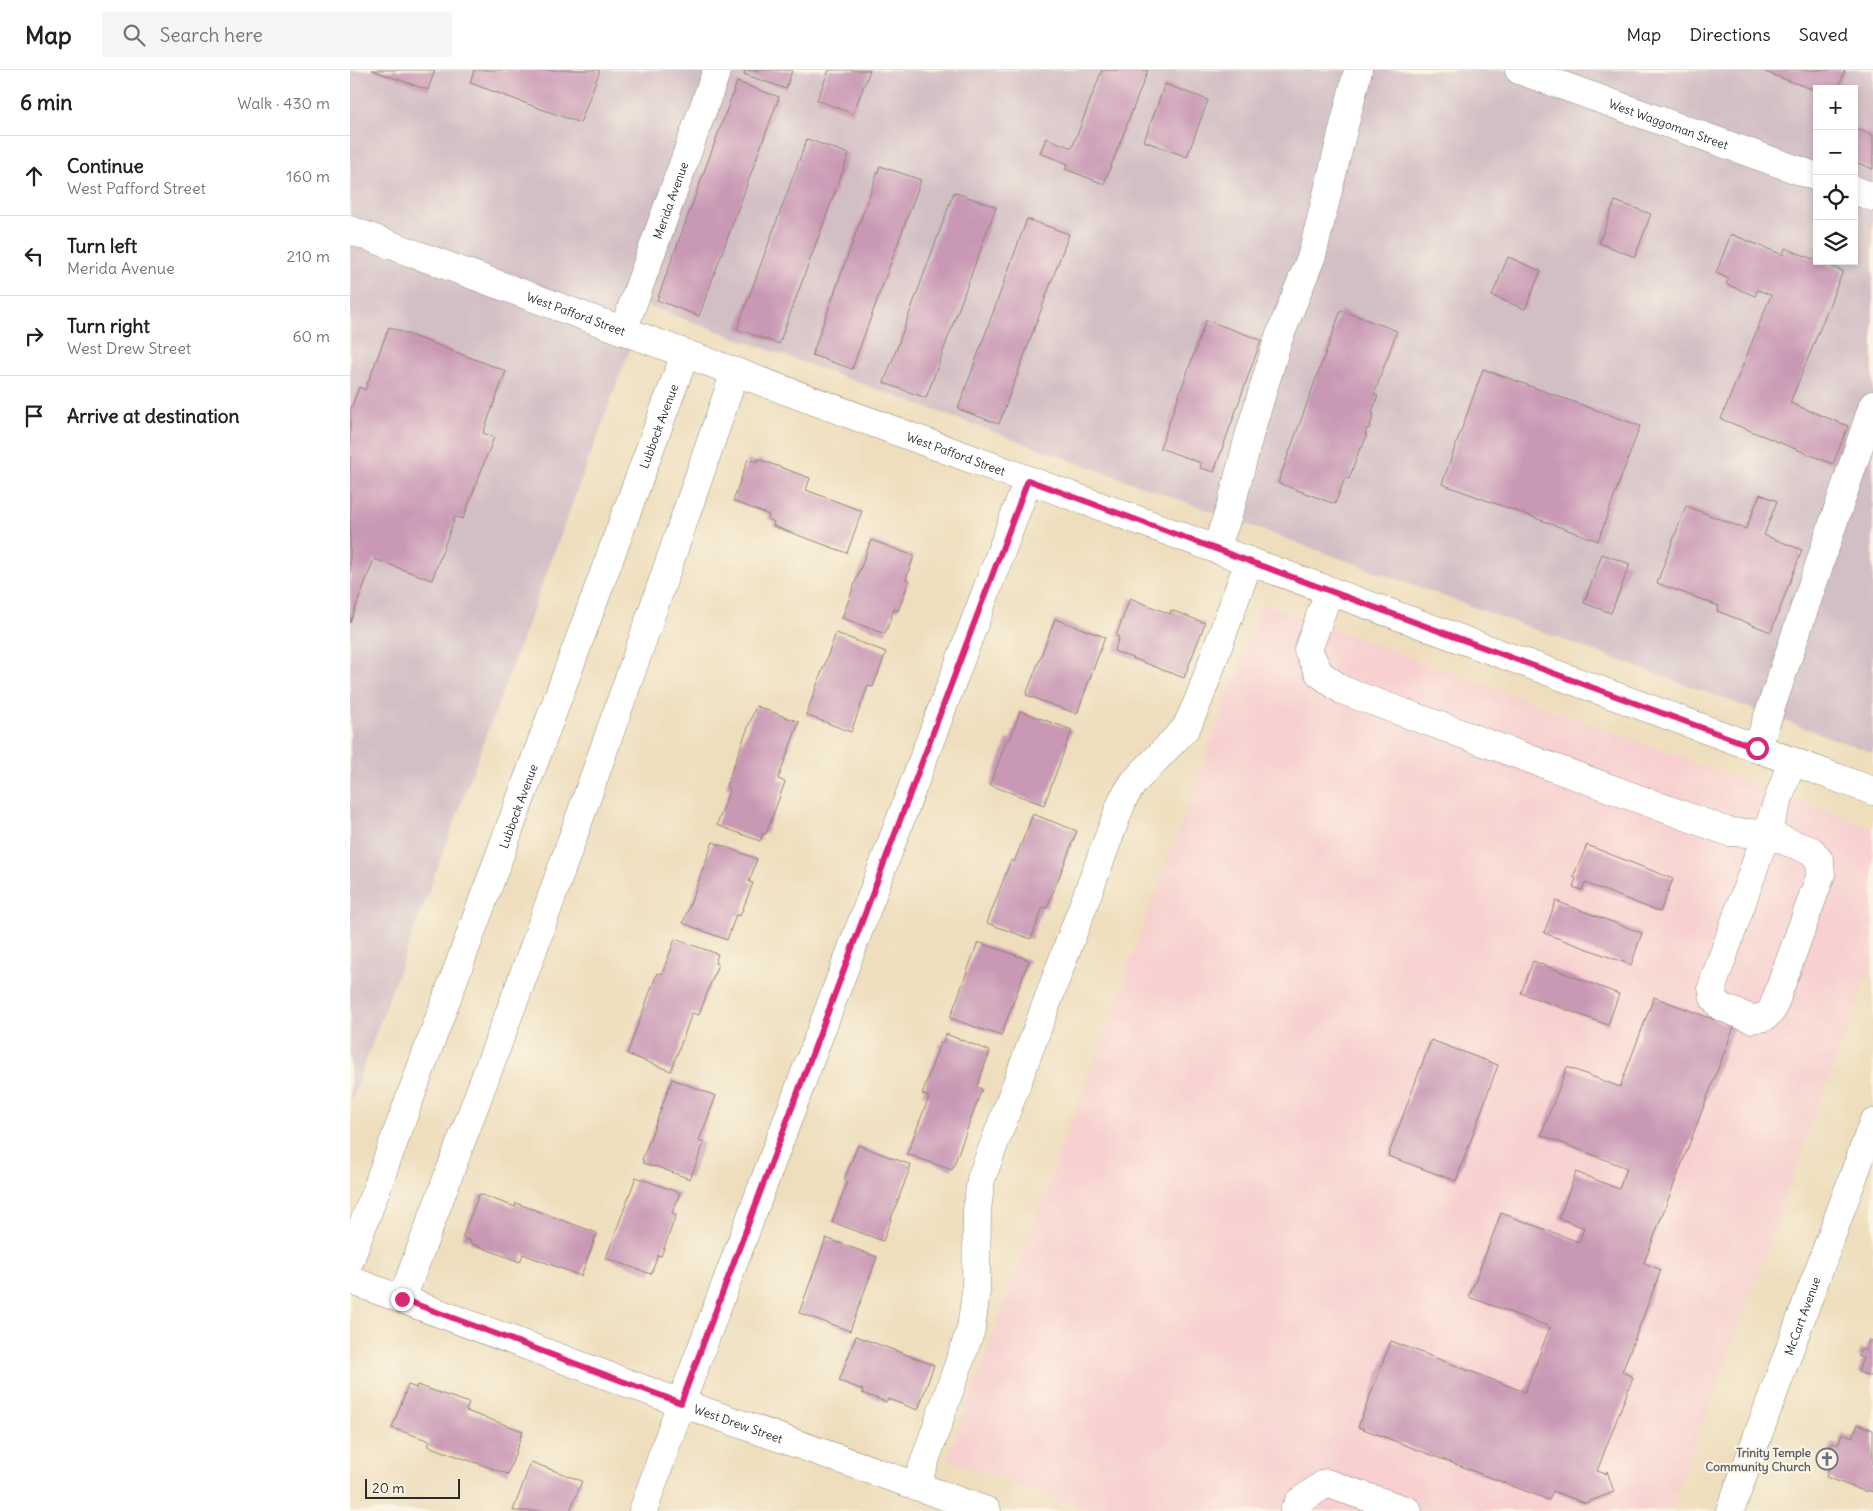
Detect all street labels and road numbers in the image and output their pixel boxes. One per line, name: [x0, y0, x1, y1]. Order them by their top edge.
street label: West Waggoman Street: [1607, 95, 1730, 152]
street label: Merida Avenue: [649, 160, 691, 241]
street label: West Pafford Street: [525, 288, 628, 338]
street label: Lubbock Avenue: [636, 382, 681, 470]
street label: West Pafford Street: [905, 428, 1008, 478]
street label: Lubbock Avenue: [495, 762, 540, 850]
street label: McCart Avenue: [1781, 1275, 1823, 1357]
street label: West Drew Street: [692, 1401, 785, 1446]

